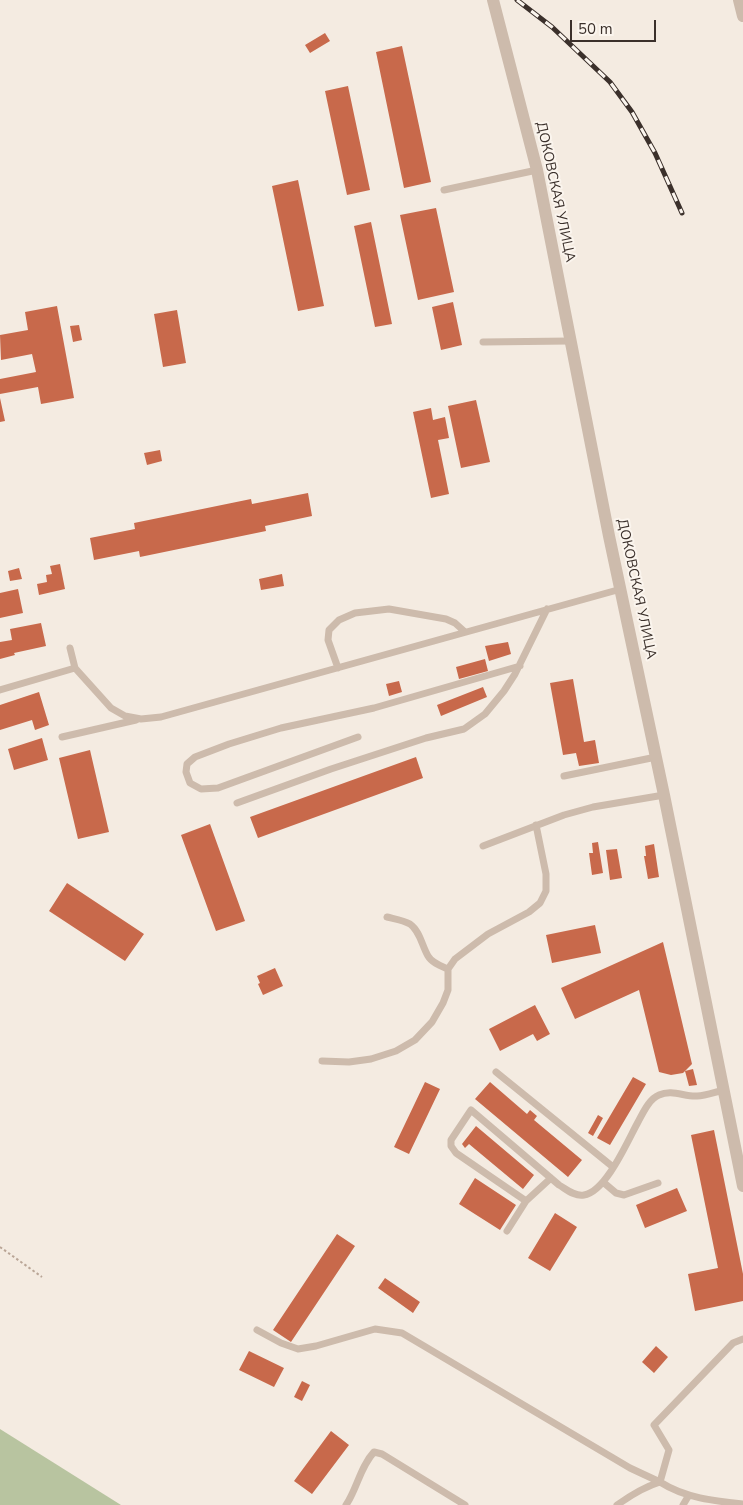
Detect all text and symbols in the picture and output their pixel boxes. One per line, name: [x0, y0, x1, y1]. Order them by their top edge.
scale bar: [573, 10, 659, 42]
text: 50 m: [578, 19, 613, 39]
street label: ДОКОВСКАЯ УЛИЦА: [532, 120, 578, 264]
street label: ДОКОВСКАЯ УЛИЦА: [613, 517, 659, 661]

